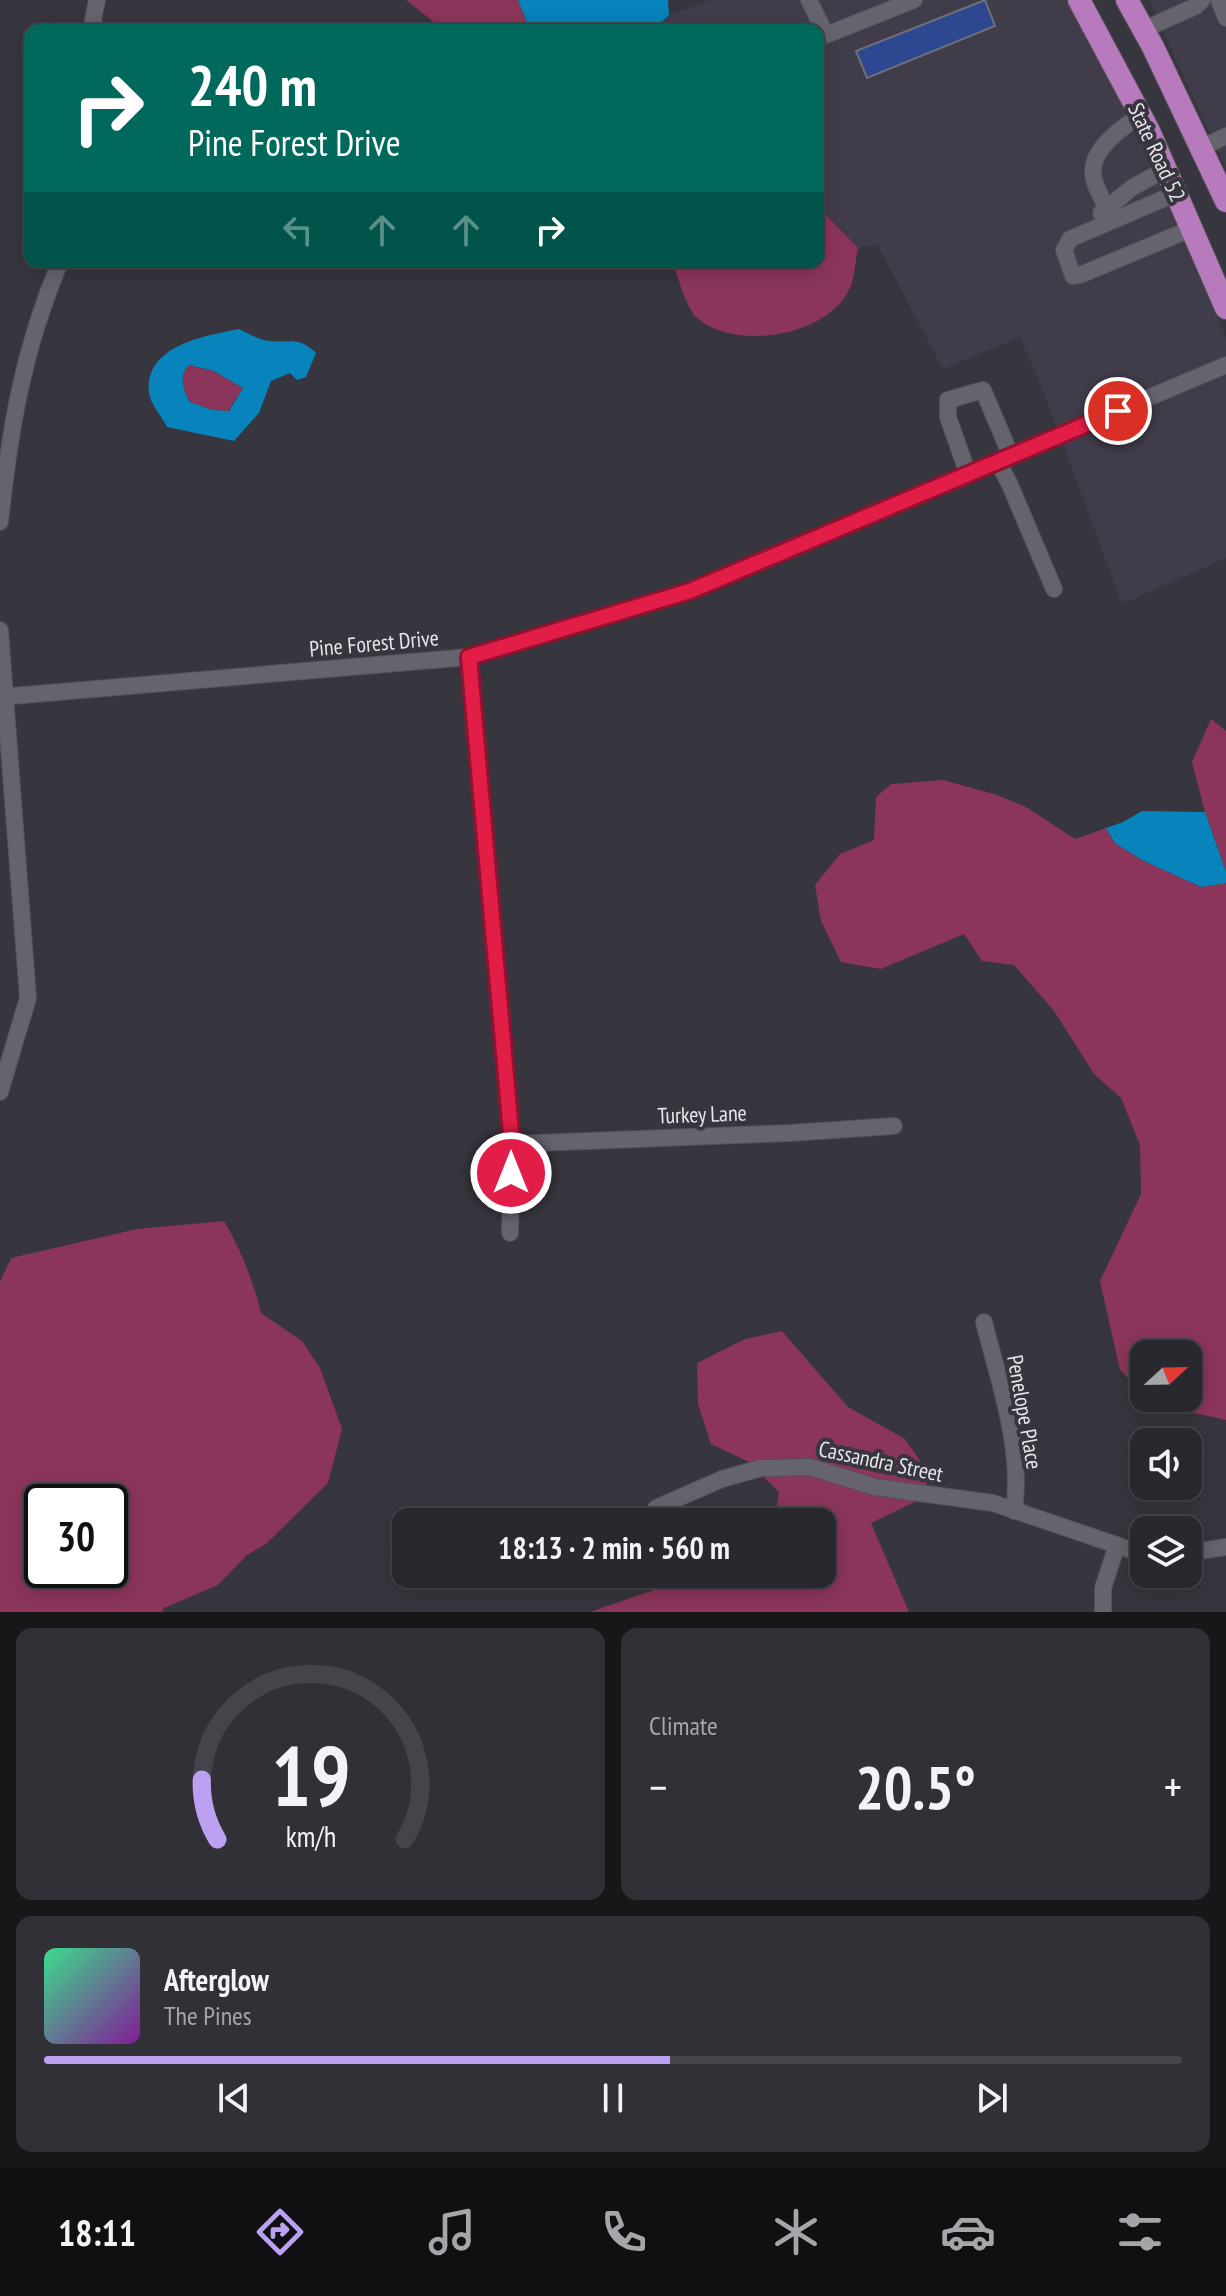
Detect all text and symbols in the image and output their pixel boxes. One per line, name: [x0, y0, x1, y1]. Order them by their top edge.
text: 240 m: [188, 49, 317, 121]
icon: right: [56, 56, 160, 160]
street label: State Road 52: [1122, 98, 1192, 206]
text: Pine Forest Drive: [188, 119, 401, 166]
icon: left: [276, 208, 320, 252]
icon: ahead: [360, 208, 404, 252]
icon: ahead: [444, 208, 488, 252]
icon: right: [528, 208, 572, 252]
pin: [1084, 377, 1152, 445]
icon: arrive: [1096, 389, 1140, 433]
street label: Pine Forest Drive: [308, 623, 440, 663]
street label: Turkey Lane: [657, 1098, 747, 1130]
position arrow: [469, 1131, 553, 1215]
north arrow: [1130, 1340, 1202, 1412]
map controls: [1130, 1340, 1202, 1588]
street label: Penelope Place: [1001, 1353, 1049, 1471]
button: sound: [1130, 1428, 1202, 1500]
street label: Cassandra Street: [816, 1434, 946, 1488]
speed limit sign: 30: [24, 1484, 128, 1588]
button: layers: [1130, 1516, 1202, 1588]
text: 18:13 · 2 min · 560 m: [498, 1528, 730, 1567]
text: Climate: [649, 1709, 718, 1742]
text: 19: [271, 1721, 350, 1829]
text: 20.5°: [855, 1748, 976, 1826]
text: −: [649, 1758, 667, 1815]
text: +: [1164, 1758, 1182, 1815]
text: km/h: [285, 1818, 336, 1855]
text: Afterglow: [164, 1960, 269, 1999]
text: The Pines: [164, 1999, 252, 2032]
icon: previous: [212, 2076, 256, 2120]
icon: pause: [591, 2076, 635, 2120]
icon: next: [970, 2076, 1014, 2120]
icon: directions: [252, 2204, 308, 2260]
icon: music: [424, 2204, 480, 2260]
icon: phone: [596, 2204, 652, 2260]
icon: climate: [768, 2204, 824, 2260]
icon: car: [940, 2204, 996, 2260]
icon: filters: [1112, 2204, 1168, 2260]
text: 18:11: [58, 2209, 136, 2256]

